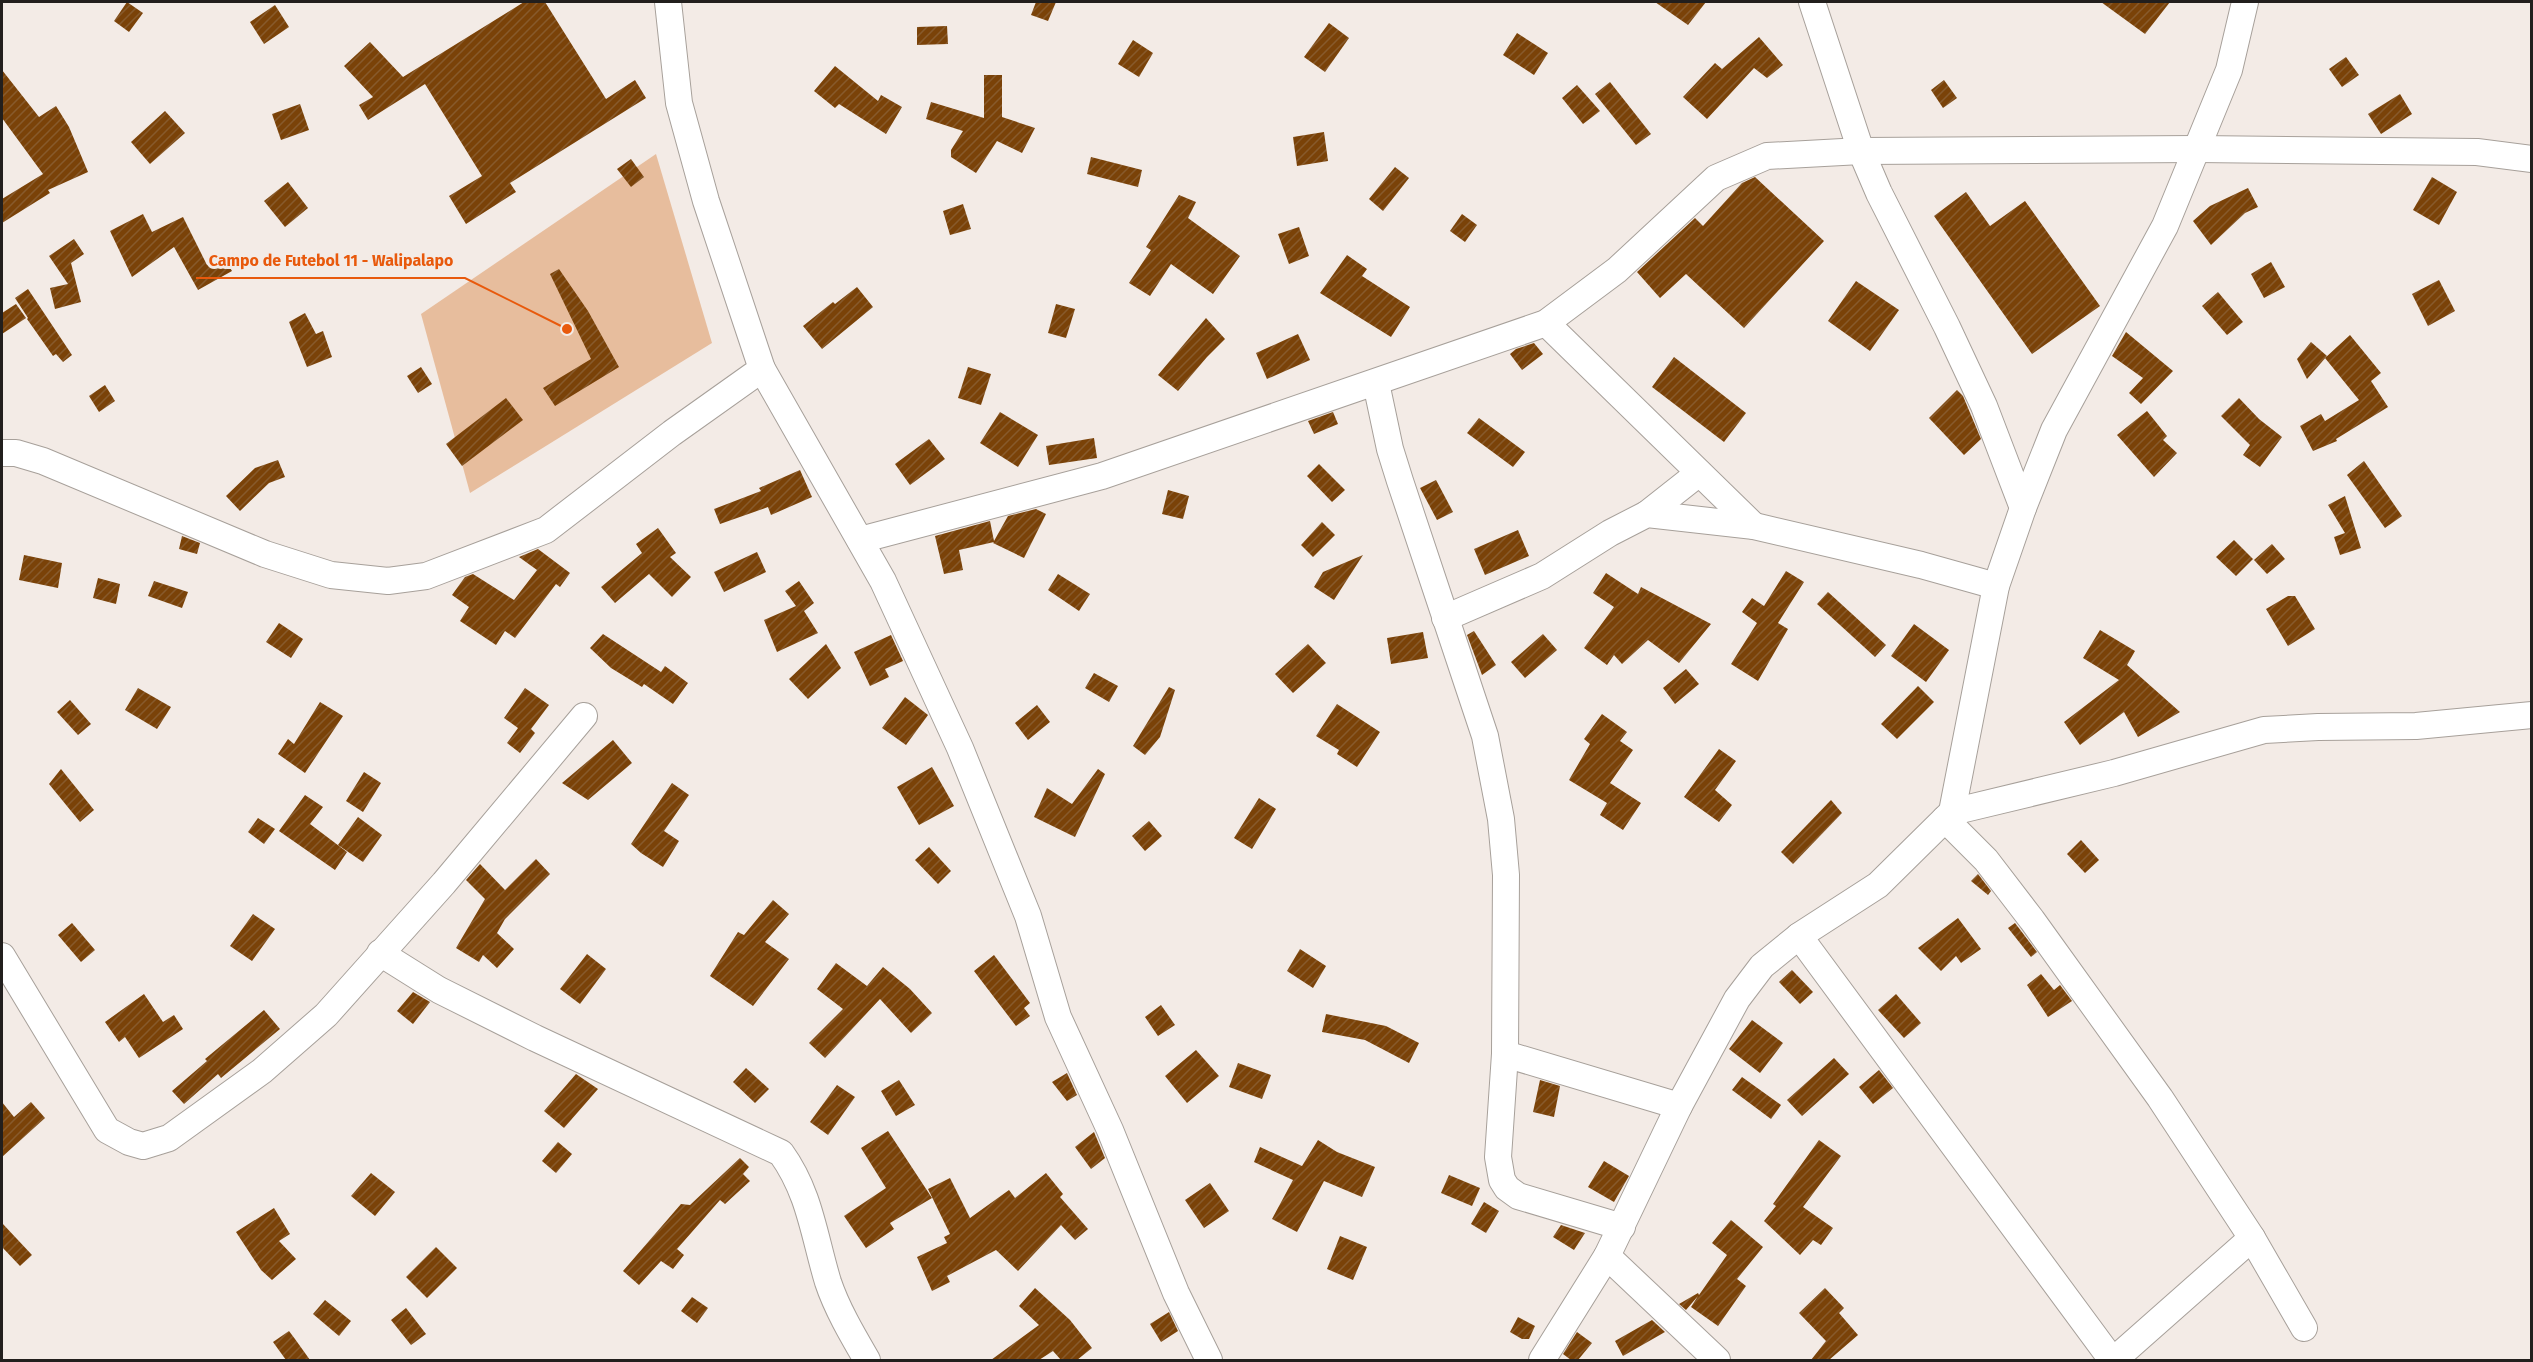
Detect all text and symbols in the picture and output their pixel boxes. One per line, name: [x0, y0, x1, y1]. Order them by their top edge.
callout: Campo de Futebol 11 - Walipalapo: [196, 244, 465, 278]
text: Campo de Futebol 11 - Walipalapo: [209, 251, 453, 270]

